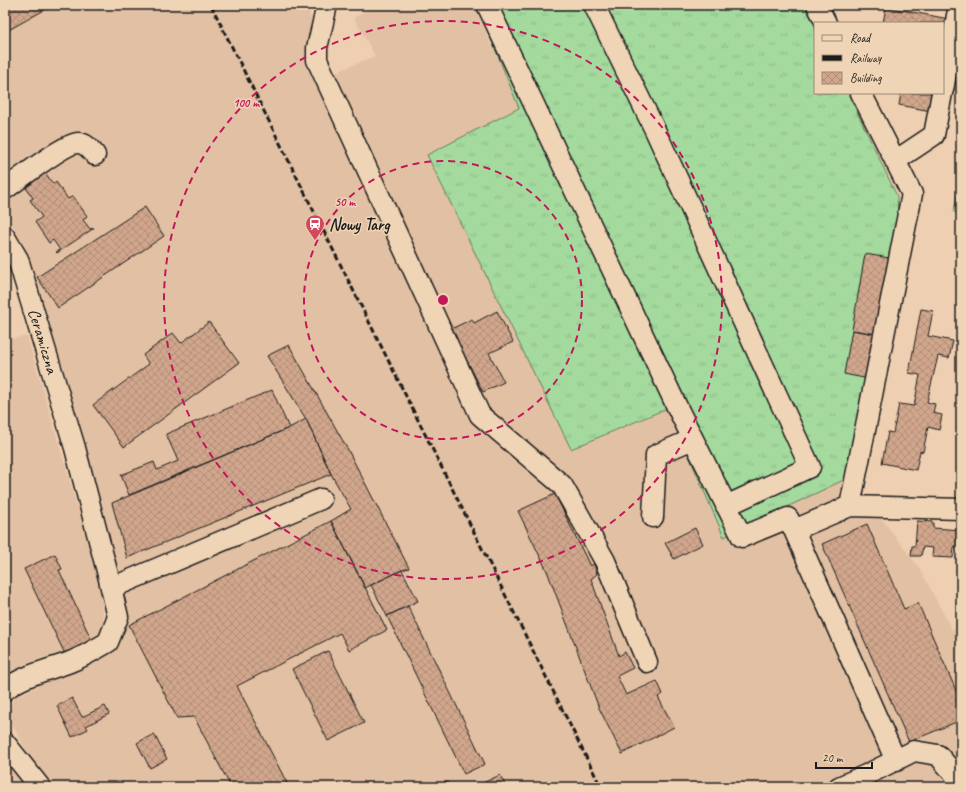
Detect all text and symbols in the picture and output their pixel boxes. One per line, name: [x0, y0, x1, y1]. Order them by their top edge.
legend: [814, 22, 944, 94]
text: Road: [850, 30, 872, 46]
text: Railway: [850, 50, 882, 66]
text: Building: [850, 70, 882, 86]
text: 100 m: [233, 95, 260, 111]
text: 50 m: [335, 194, 356, 210]
station icon: Nowy Targ: [304, 213, 326, 241]
place label: Nowy Targ: [329, 214, 391, 235]
centre of rings: [436, 293, 450, 307]
street label: Ceramiczna: [23, 306, 63, 378]
scale bar: [816, 744, 872, 770]
text: 20 m: [822, 750, 844, 766]

